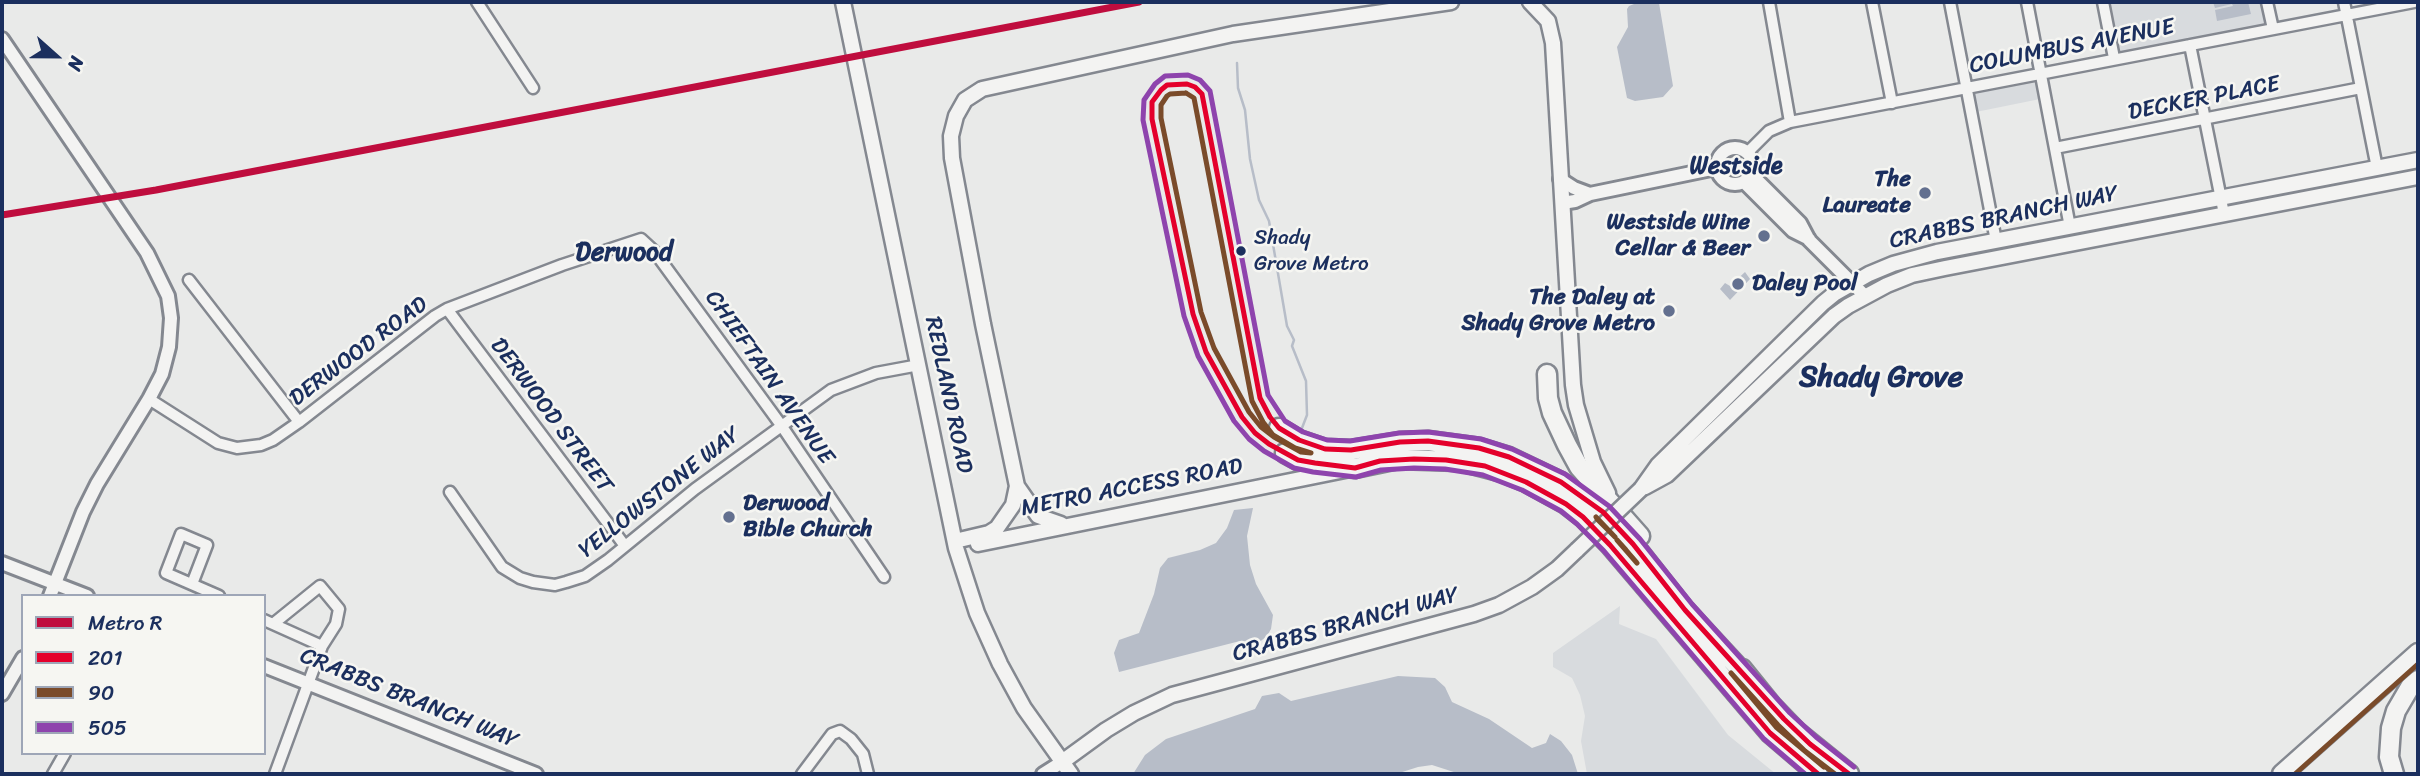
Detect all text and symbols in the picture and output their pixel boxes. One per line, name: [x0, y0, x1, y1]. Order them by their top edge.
street label: COLUMBUS AVENUE: [1967, 14, 2177, 80]
north arrow: [21, 21, 91, 91]
text: N: [58, 52, 94, 76]
street label: DECKER PLACE: [2126, 71, 2282, 127]
district label: Westside: [1689, 153, 1783, 181]
place label: The Laureate: [1823, 166, 1911, 220]
street label: CRABBS BRANCH WAY: [1887, 180, 2121, 256]
marker: The Laureate: [1917, 185, 1933, 201]
place label: Westside Wine Cellar & Beer: [1607, 209, 1750, 263]
place label: Shady Grove Metro: [1254, 226, 1369, 276]
marker: Westside Wine Cellar & Beer: [1756, 228, 1772, 244]
district label: Derwood: [575, 237, 673, 269]
marker: Shady Grove Metro: [1234, 244, 1248, 258]
place label: Daley Pool: [1752, 270, 1857, 298]
marker: Daley Pool: [1730, 276, 1746, 292]
place label: The Daley at Shady Grove Metro: [1461, 284, 1655, 338]
street label: CHIEFTAIN AVENUE: [699, 286, 839, 470]
street label: DERWOOD ROAD: [284, 291, 434, 413]
marker: The Daley at Shady Grove Metro: [1661, 303, 1677, 319]
street label: REDLAND ROAD: [918, 314, 978, 476]
street label: DERWOOD STREET: [484, 333, 618, 499]
district label: Shady Grove: [1799, 360, 1963, 396]
street label: YELLOWSTONE WAY: [574, 421, 746, 565]
street label: METRO ACCESS ROAD: [1019, 453, 1245, 523]
place label: Derwood Bible Church: [743, 490, 873, 544]
marker: Derwood Bible Church: [721, 509, 737, 525]
street label: CRABBS BRANCH WAY: [1230, 581, 1462, 669]
legend: [21, 594, 266, 755]
text: Metro R: [88, 604, 163, 642]
text: 201: [88, 639, 122, 677]
street label: CRABBS BRANCH WAY: [296, 643, 522, 755]
text: 90: [88, 674, 114, 712]
text: 505: [88, 709, 127, 747]

